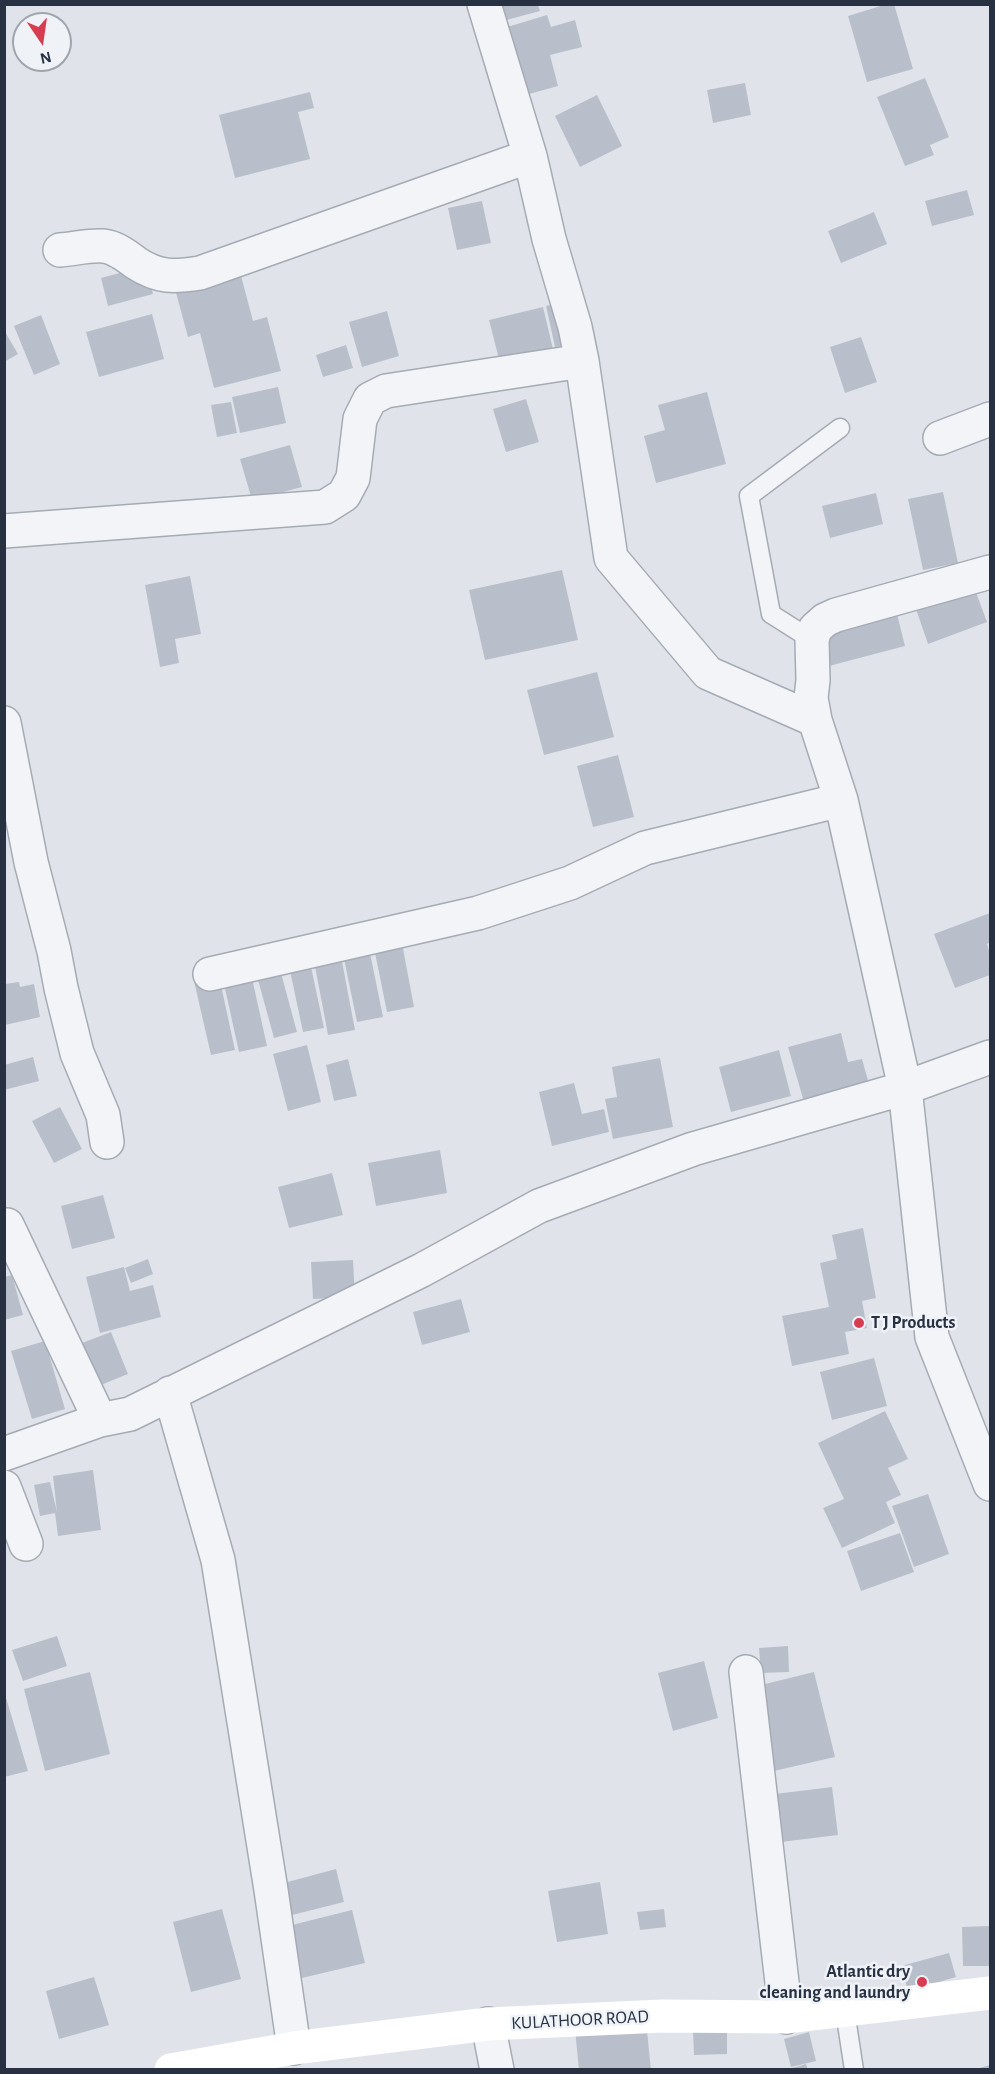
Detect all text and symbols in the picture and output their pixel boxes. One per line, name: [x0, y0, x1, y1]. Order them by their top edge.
north arrow: [12, 12, 72, 72]
text: N: [38, 49, 53, 67]
place label: T J Products: [871, 1312, 955, 1334]
marker: T J Products: [852, 1316, 866, 1330]
place label: Atlantic dry cleaning and laundry: [760, 1961, 910, 2004]
marker: Atlantic dry cleaning and laundry: [915, 1975, 929, 1989]
street label: KULATHOOR ROAD: [511, 2006, 649, 2034]

